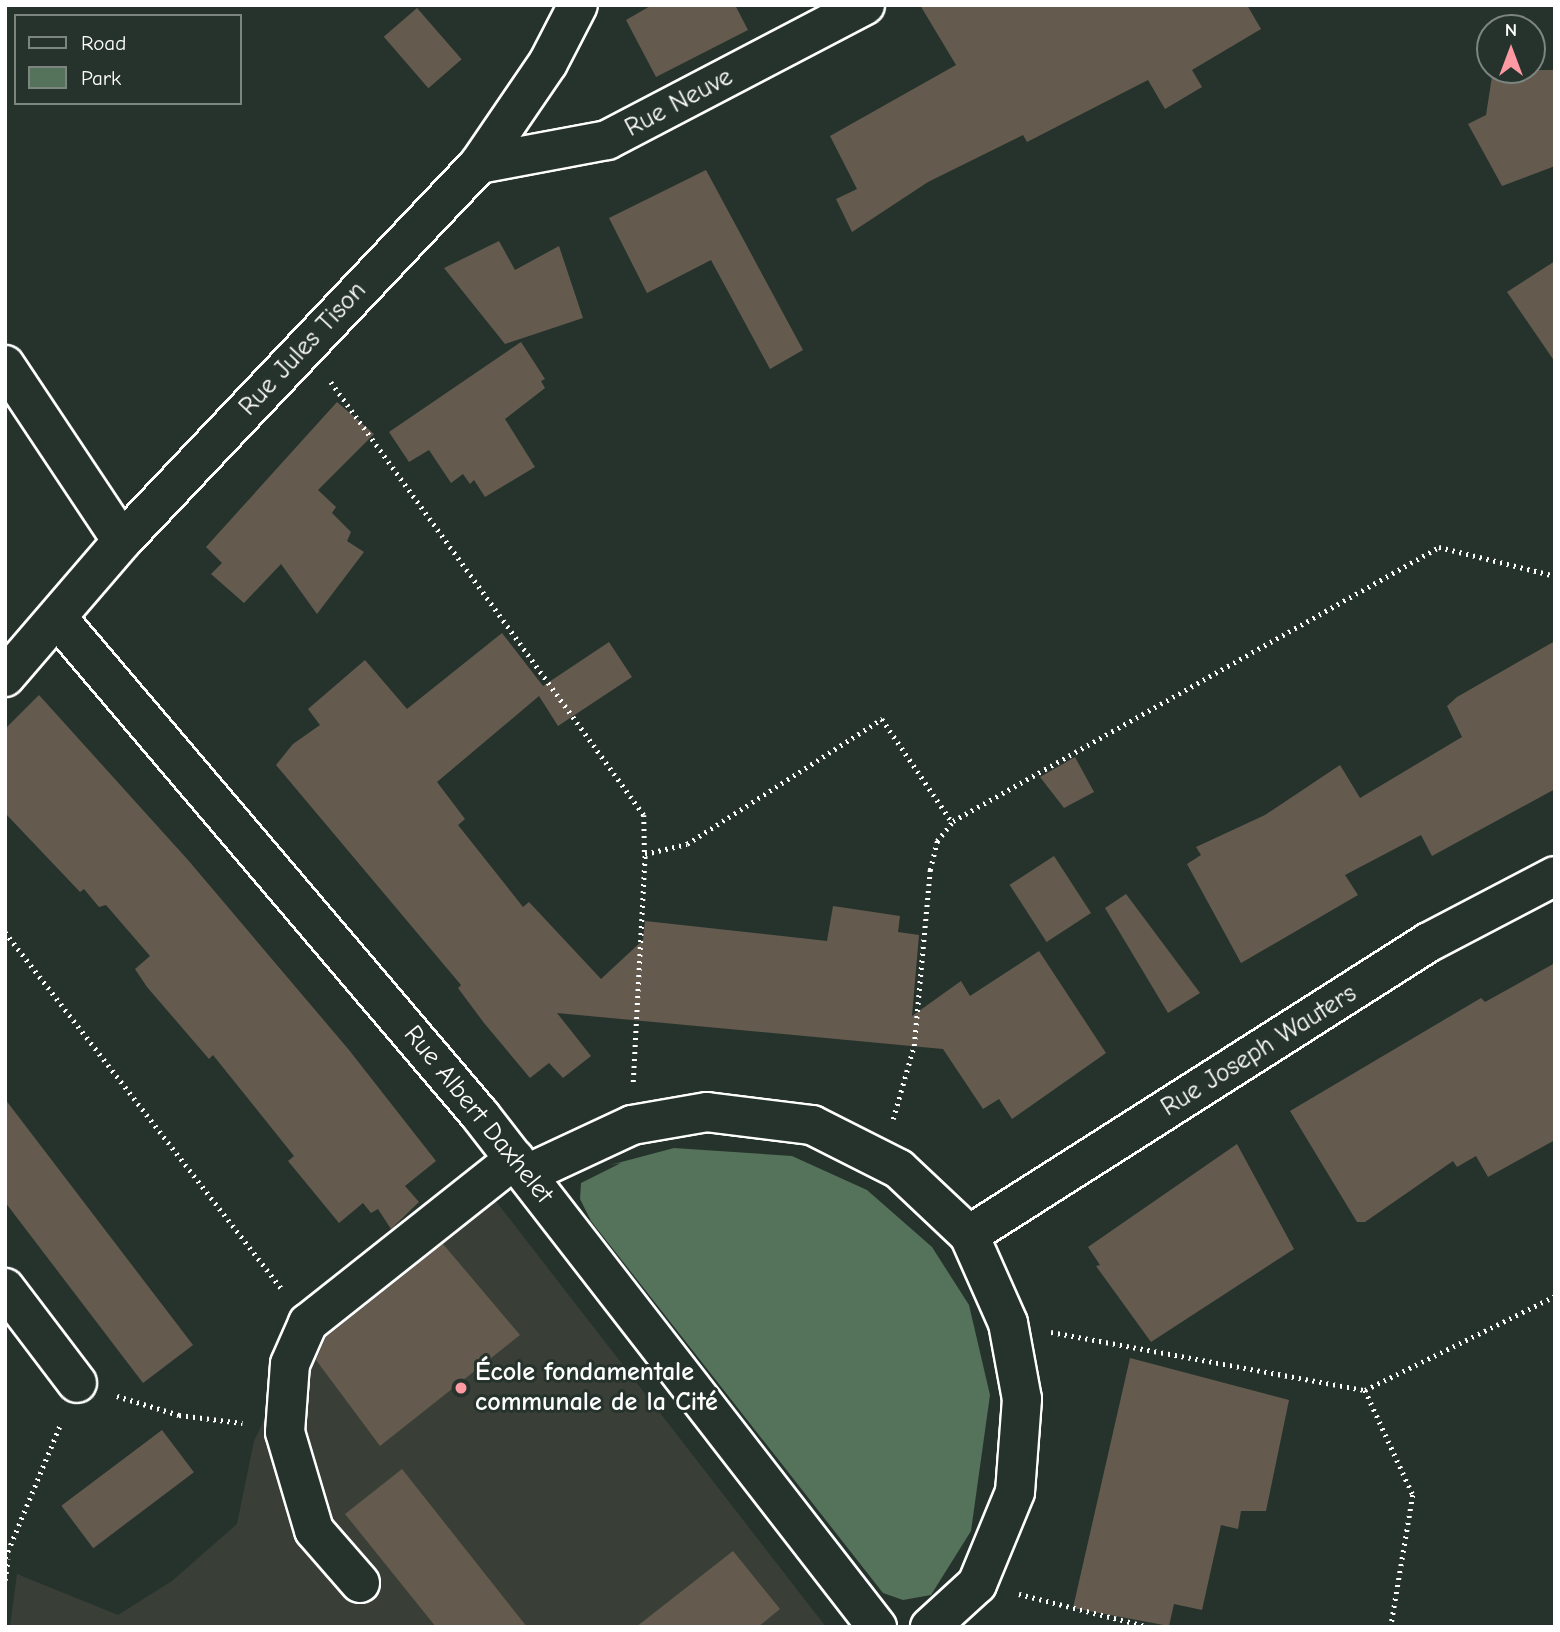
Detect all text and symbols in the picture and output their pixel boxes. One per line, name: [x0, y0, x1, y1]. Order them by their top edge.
legend: [14, 14, 242, 105]
north arrow: [1476, 14, 1546, 84]
text: N: [1505, 19, 1517, 41]
text: Road: [81, 31, 126, 55]
street label: Rue Neuve: [620, 62, 738, 144]
text: Park: [81, 66, 121, 90]
street label: Rue Jules Tison: [233, 275, 373, 423]
street label: Rue Joseph Wauters: [1156, 978, 1362, 1124]
street label: Rue Albert Daxhelet: [397, 1020, 559, 1210]
place label: École fondamentale communale de la Cité: [475, 1357, 718, 1418]
marker: École fondamentale communale de la Cité: [453, 1380, 469, 1396]

